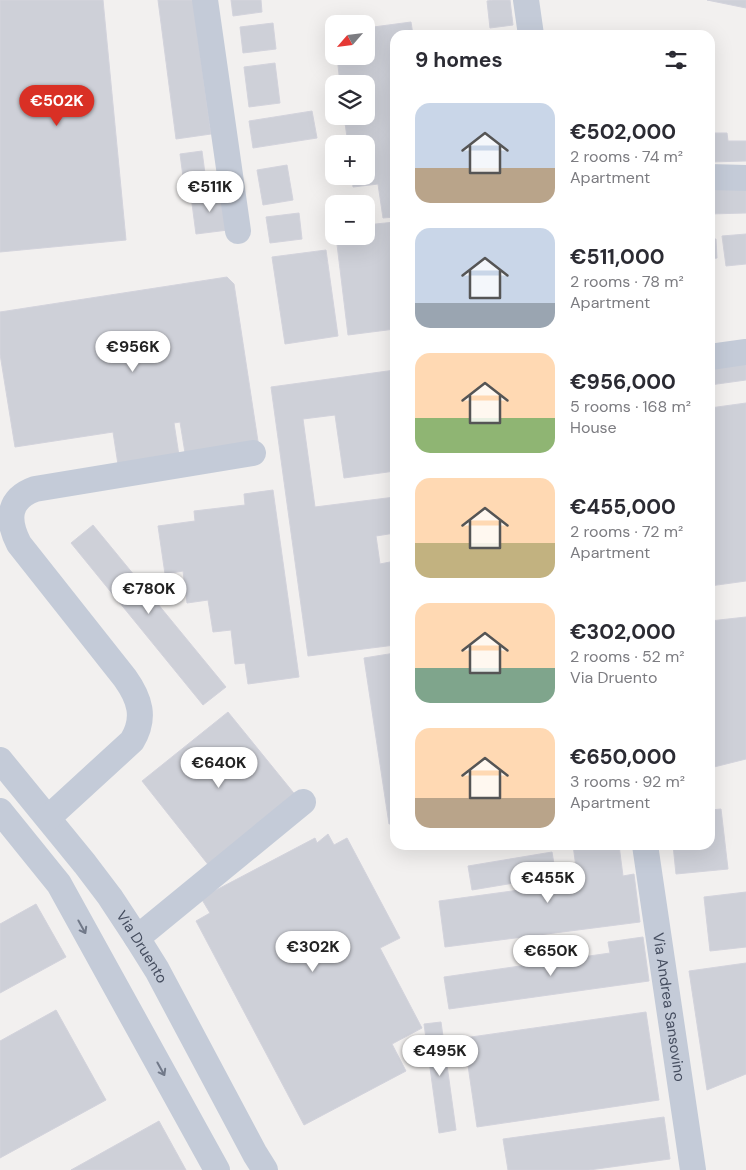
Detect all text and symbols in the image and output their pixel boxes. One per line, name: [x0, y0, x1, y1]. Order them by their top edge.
north arrow: [325, 15, 375, 65]
map controls: [325, 15, 375, 245]
text: 9 homes: [415, 46, 503, 74]
icon: filters: [662, 46, 690, 74]
button: layers: [325, 75, 375, 125]
pin: €502K: [22, 84, 92, 127]
text: €502K: [30, 90, 84, 111]
text: €502,000: [570, 118, 676, 146]
icon: home: [455, 123, 515, 183]
button: +: [325, 135, 375, 185]
text: 2 rooms · 74 m²: [570, 146, 683, 167]
text: Apartment: [570, 167, 650, 188]
pin: €511K: [175, 170, 245, 213]
text: €511K: [188, 176, 232, 197]
button: −: [325, 195, 375, 245]
text: €511,000: [570, 243, 664, 271]
icon: home: [455, 248, 515, 308]
text: 2 rooms · 78 m²: [570, 271, 684, 292]
text: Apartment: [570, 292, 650, 313]
pin: €956K: [98, 330, 168, 373]
text: €956K: [106, 336, 160, 357]
text: €956,000: [570, 368, 676, 396]
icon: home: [455, 373, 515, 433]
text: 5 rooms · 168 m²: [570, 396, 691, 417]
text: House: [570, 417, 617, 438]
text: €455,000: [570, 493, 676, 521]
icon: home: [455, 498, 515, 558]
text: 2 rooms · 72 m²: [570, 521, 683, 542]
text: Apartment: [570, 542, 650, 563]
pin: €780K: [114, 572, 184, 615]
text: €780K: [123, 578, 175, 599]
text: €302,000: [570, 618, 676, 646]
icon: home: [455, 623, 515, 683]
text: 2 rooms · 52 m²: [570, 646, 685, 667]
text: Via Druento: [570, 667, 657, 688]
text: €650,000: [570, 743, 676, 771]
pin: €640K: [184, 746, 254, 789]
icon: home: [455, 748, 515, 808]
text: €640K: [192, 752, 246, 773]
text: 3 rooms · 92 m²: [570, 771, 685, 792]
text: Apartment: [570, 792, 650, 813]
pin: €455K: [513, 862, 583, 904]
text: €455K: [521, 867, 575, 888]
street label: Via Druento: [112, 907, 172, 987]
one-way arrow: [78, 919, 87, 934]
pin: €302K: [278, 930, 348, 973]
street label: Via Andrea Sansovino: [648, 931, 690, 1083]
pin: €650K: [516, 934, 586, 977]
text: €302K: [286, 936, 340, 957]
text: €650K: [524, 940, 578, 961]
pin: €495K: [405, 1034, 475, 1077]
text: €495K: [413, 1040, 467, 1061]
one-way arrow: [157, 1061, 166, 1076]

